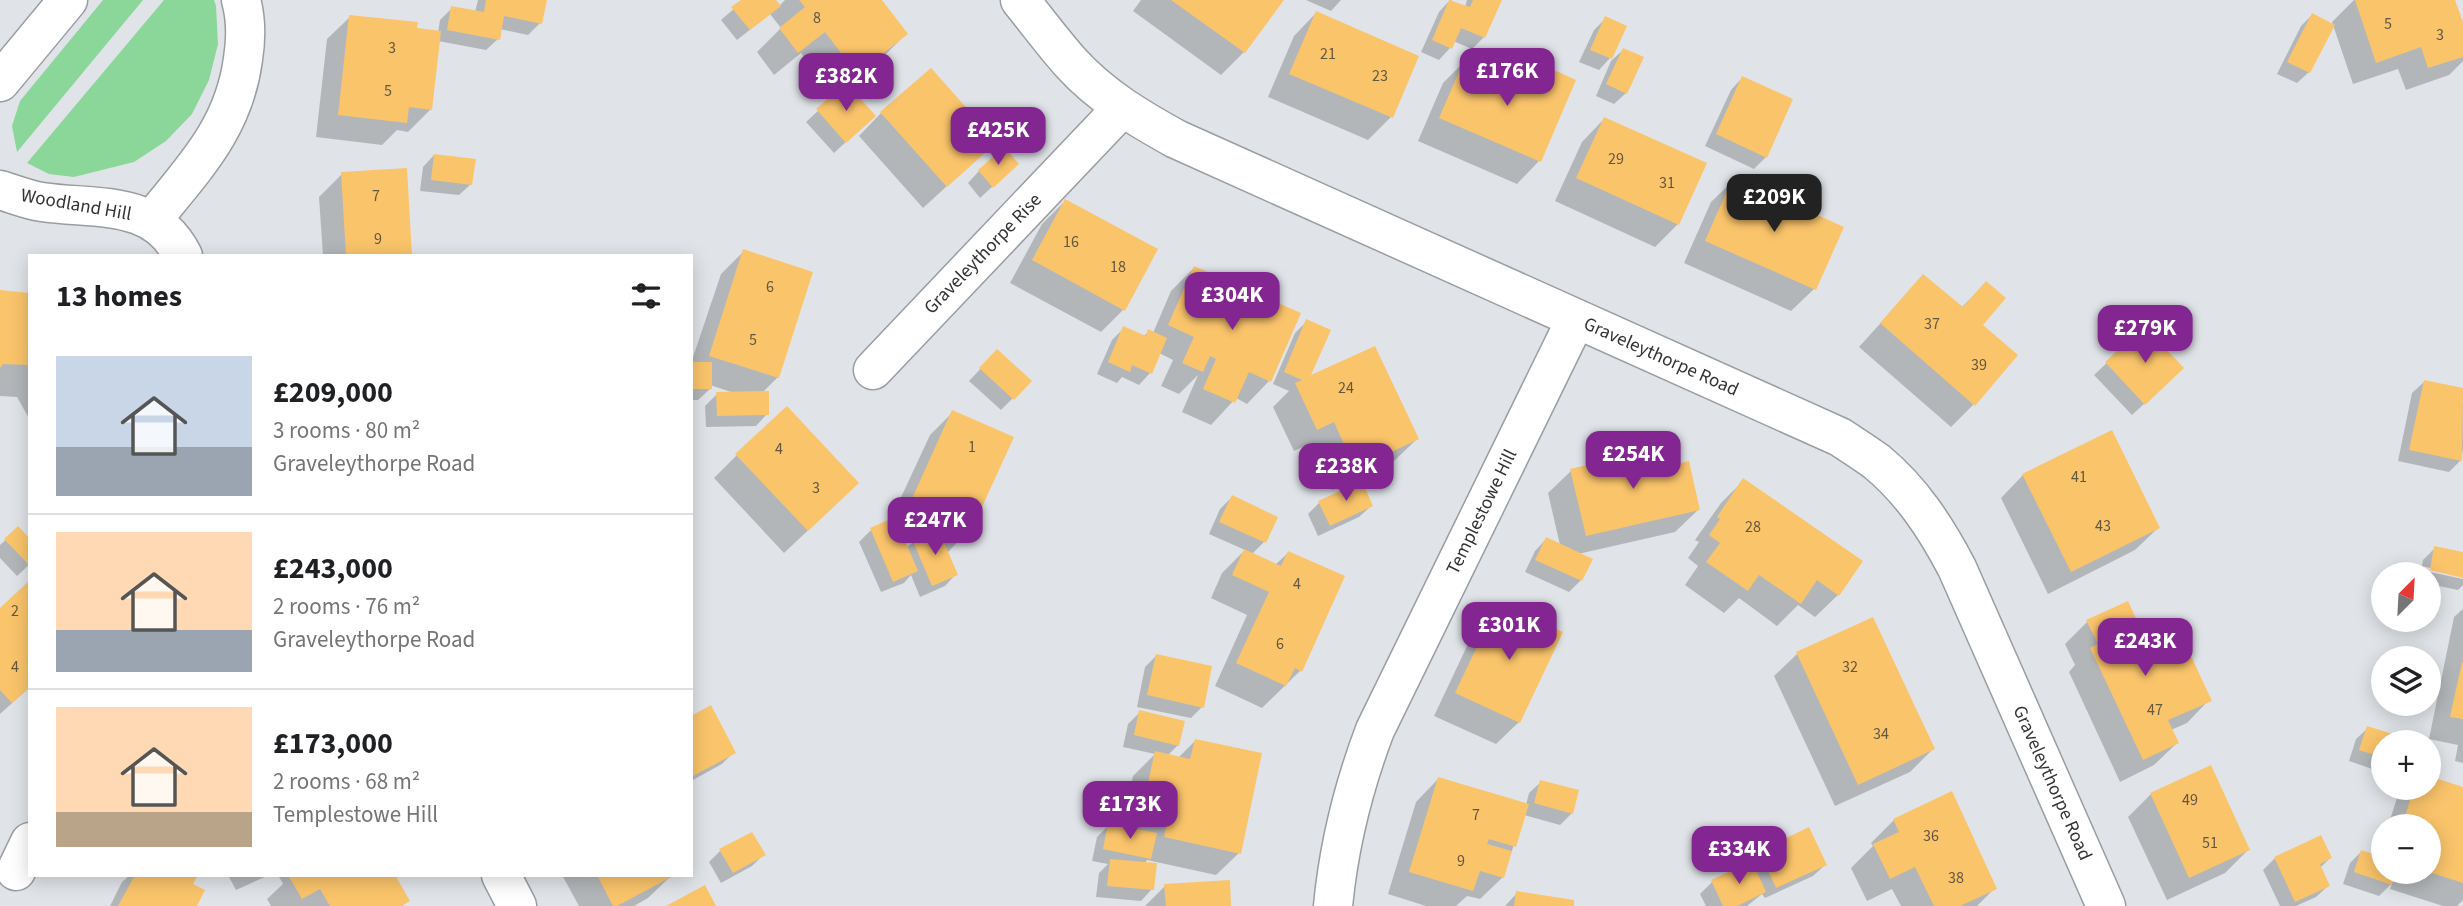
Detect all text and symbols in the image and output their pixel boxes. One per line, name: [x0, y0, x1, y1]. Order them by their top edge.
house number: 8: [813, 7, 821, 29]
house number: 5: [2384, 13, 2392, 35]
house number: 3: [2436, 24, 2444, 46]
house number: 3: [388, 37, 396, 59]
house number: 21: [1320, 43, 1336, 65]
pin: £176K: [1458, 48, 1556, 108]
pin: £382K: [797, 54, 895, 113]
text: £176K: [1476, 54, 1538, 87]
text: £382K: [815, 59, 877, 92]
house number: 23: [1372, 65, 1388, 87]
house number: 5: [384, 80, 392, 102]
pin: £425K: [949, 108, 1047, 167]
text: £425K: [967, 113, 1029, 146]
house number: 29: [1608, 148, 1624, 170]
house number: 31: [1659, 172, 1675, 194]
pin: £209K: [1725, 174, 1823, 234]
text: £209K: [1743, 180, 1805, 213]
street label: Woodland Hill: [19, 182, 134, 228]
house number: 7: [372, 185, 380, 207]
street label: Graveleythorpe Rise: [918, 187, 1048, 321]
house number: 9: [374, 228, 382, 250]
house number: 16: [1063, 231, 1079, 253]
house number: 18: [1110, 256, 1126, 278]
pin: £304K: [1183, 272, 1281, 332]
text: 13 homes: [56, 275, 182, 318]
house number: 6: [766, 276, 774, 298]
icon: filters: [627, 277, 665, 315]
text: £304K: [1201, 278, 1263, 311]
pin: £279K: [2096, 306, 2194, 365]
street label: Graveleythorpe Road: [1579, 311, 1743, 403]
text: £279K: [2114, 311, 2176, 344]
house number: 37: [1924, 313, 1940, 335]
house number: 5: [749, 329, 757, 351]
house number: 39: [1971, 354, 1987, 376]
text: £209,000: [273, 371, 393, 414]
house number: 24: [1338, 377, 1354, 399]
icon: home: [112, 384, 196, 468]
text: 3 rooms · 80 m²: [273, 414, 420, 447]
pin: £254K: [1584, 432, 1682, 491]
house number: 1: [968, 436, 976, 458]
text: £254K: [1602, 437, 1664, 470]
house number: 4: [775, 438, 783, 460]
pin: £238K: [1297, 444, 1395, 503]
street label: Templestowe Hill: [1440, 445, 1524, 579]
text: Graveleythorpe Road: [273, 447, 475, 480]
text: £238K: [1315, 449, 1377, 482]
house number: 41: [2071, 466, 2087, 488]
house number: 3: [812, 477, 820, 499]
pin: £247K: [886, 498, 984, 557]
text: £247K: [904, 503, 966, 536]
house number: 43: [2095, 515, 2111, 537]
house number: 28: [1745, 516, 1761, 538]
text: £243,000: [273, 547, 393, 590]
icon: home: [112, 560, 196, 644]
north arrow: [2371, 562, 2441, 632]
map controls: [2371, 562, 2441, 884]
house number: 4: [1293, 573, 1301, 595]
text: 2 rooms · 76 m²: [273, 590, 420, 623]
house number: 2: [11, 600, 19, 622]
pin: £301K: [1460, 602, 1558, 662]
text: £301K: [1478, 608, 1540, 641]
pin: £243K: [2096, 618, 2194, 678]
text: Graveleythorpe Road: [273, 623, 475, 656]
text: £243K: [2114, 624, 2176, 657]
house number: 6: [1276, 633, 1284, 655]
button: layers: [2371, 646, 2441, 716]
house number: 4: [11, 656, 19, 678]
house number: 32: [1842, 656, 1858, 678]
house number: 47: [2147, 699, 2163, 721]
street label: Graveleythorpe Road: [2006, 701, 2098, 865]
text: £173,000: [273, 722, 393, 765]
house number: 34: [1873, 723, 1889, 745]
button: +: [2371, 730, 2441, 800]
icon: home: [112, 735, 196, 819]
text: 2 rooms · 68 m²: [273, 765, 420, 798]
pin: £173K: [1081, 782, 1179, 841]
text: £173K: [1099, 787, 1161, 820]
house number: 49: [2182, 789, 2198, 811]
text: Templestowe Hill: [273, 798, 438, 831]
house number: 7: [1472, 804, 1480, 826]
button: −: [2371, 814, 2441, 884]
house number: 36: [1923, 825, 1939, 847]
pin: £334K: [1690, 826, 1788, 886]
text: £334K: [1708, 832, 1770, 865]
house number: 51: [2202, 832, 2218, 854]
house number: 9: [1457, 850, 1465, 872]
house number: 38: [1948, 867, 1964, 889]

